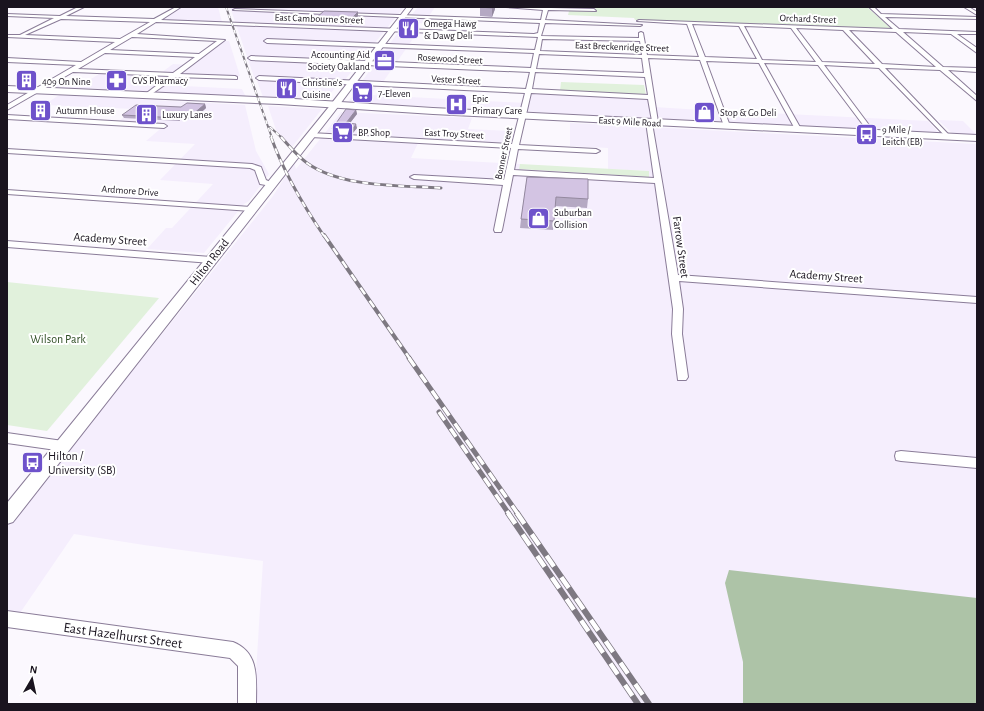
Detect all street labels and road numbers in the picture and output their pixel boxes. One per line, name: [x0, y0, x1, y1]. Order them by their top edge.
street label: East Cambourne Street: [274, 12, 364, 26]
street label: Orchard Street: [779, 13, 837, 25]
street label: East Breckenridge Street: [575, 40, 670, 54]
street label: Rosewood Street: [417, 52, 484, 66]
street label: Vester Street: [431, 74, 482, 86]
street label: East 9 Mile Road: [598, 115, 662, 129]
street label: Bonner Street: [494, 125, 515, 180]
street label: East Troy Street: [424, 127, 485, 141]
street label: Ardmore Drive: [101, 184, 159, 198]
street label: Farrow Street: [671, 215, 691, 279]
street label: Academy Street: [73, 230, 147, 249]
street label: Hilton Road: [187, 236, 231, 288]
street label: Academy Street: [789, 267, 863, 286]
street label: East Hazelhurst Street: [63, 621, 184, 651]

